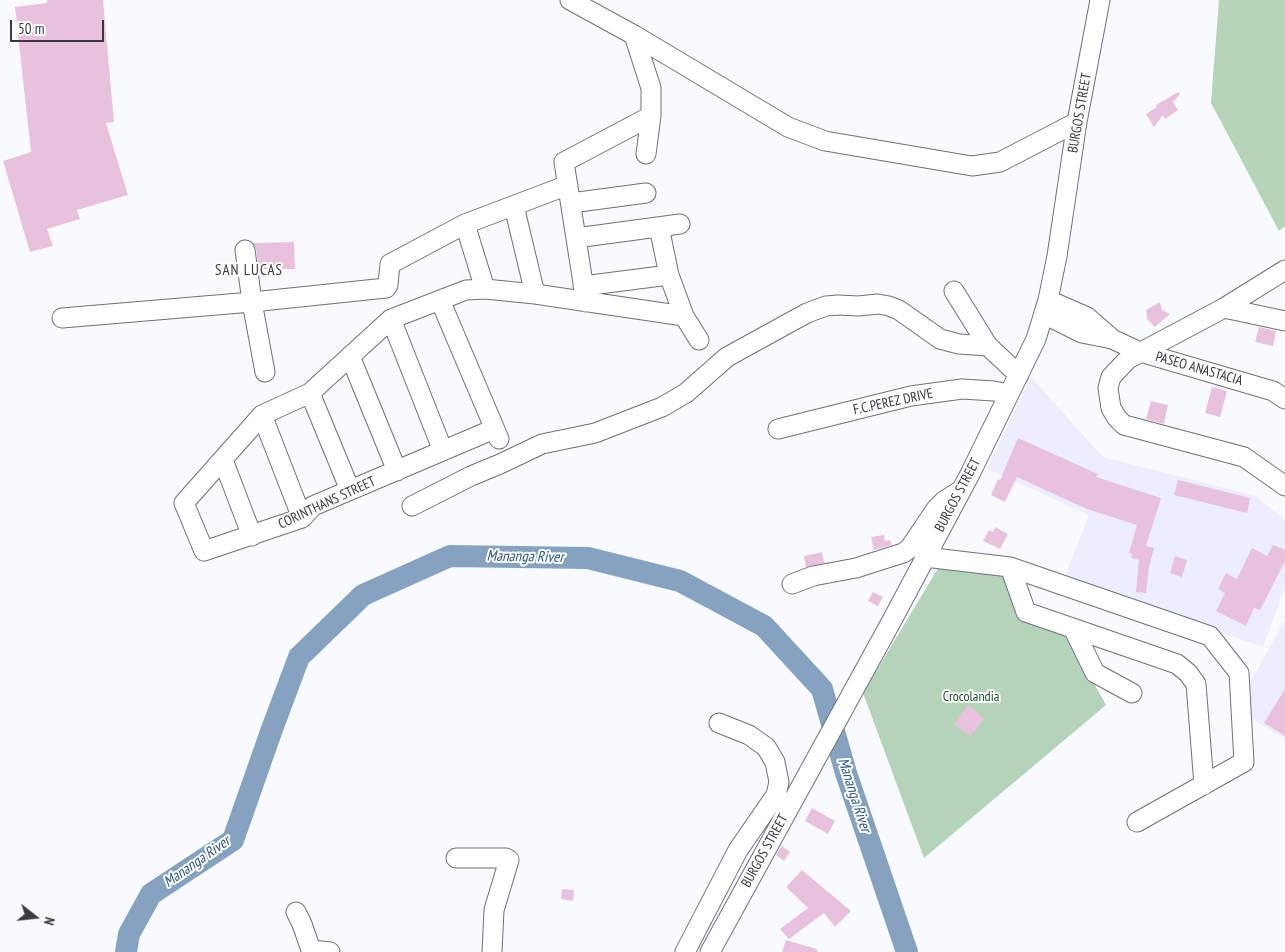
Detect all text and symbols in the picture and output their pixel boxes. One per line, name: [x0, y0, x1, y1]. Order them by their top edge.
scale bar: [12, 10, 106, 42]
text: 50 m: [18, 19, 44, 38]
street label: BURGOS STREET: [1065, 72, 1095, 154]
district label: SAN LUCAS: [214, 262, 284, 280]
street label: PASEO ANASTACIA: [1154, 349, 1244, 389]
street label: F.C.PEREZ DRIVE: [852, 385, 934, 419]
street label: BURGOS STREET: [932, 455, 984, 535]
street label: CORINTHANS STREET: [276, 473, 378, 533]
water label: Mananga River: [486, 547, 564, 567]
park label: Crocolandia: [943, 689, 999, 705]
water label: Mananga River: [834, 756, 874, 834]
street label: BURGOS STREET: [738, 812, 792, 890]
water label: Mananga River: [160, 833, 234, 891]
north arrow: [10, 892, 60, 942]
text: N: [40, 915, 59, 927]

